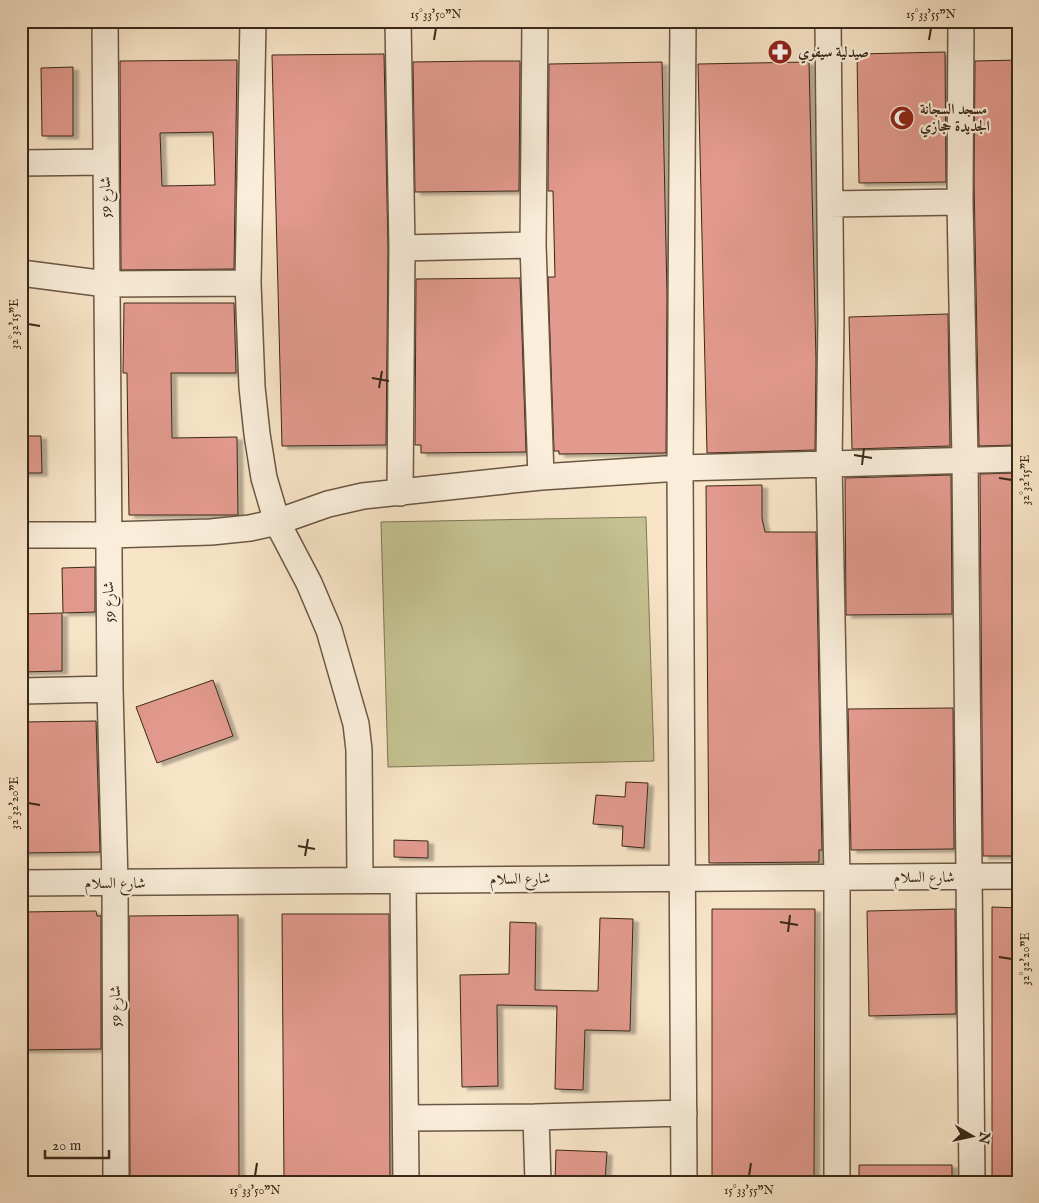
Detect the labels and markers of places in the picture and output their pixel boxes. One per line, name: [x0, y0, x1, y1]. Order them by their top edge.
pharmacy icon: صيدلية سيفوي: [767, 39, 793, 65]
place label: صيدلية سيفوي: [798, 43, 869, 64]
place label: مسجد السجانة الجديدة حجازي: [920, 100, 990, 138]
mosque icon: مسجد السجانة الجديدة حجازي: [889, 105, 915, 131]

